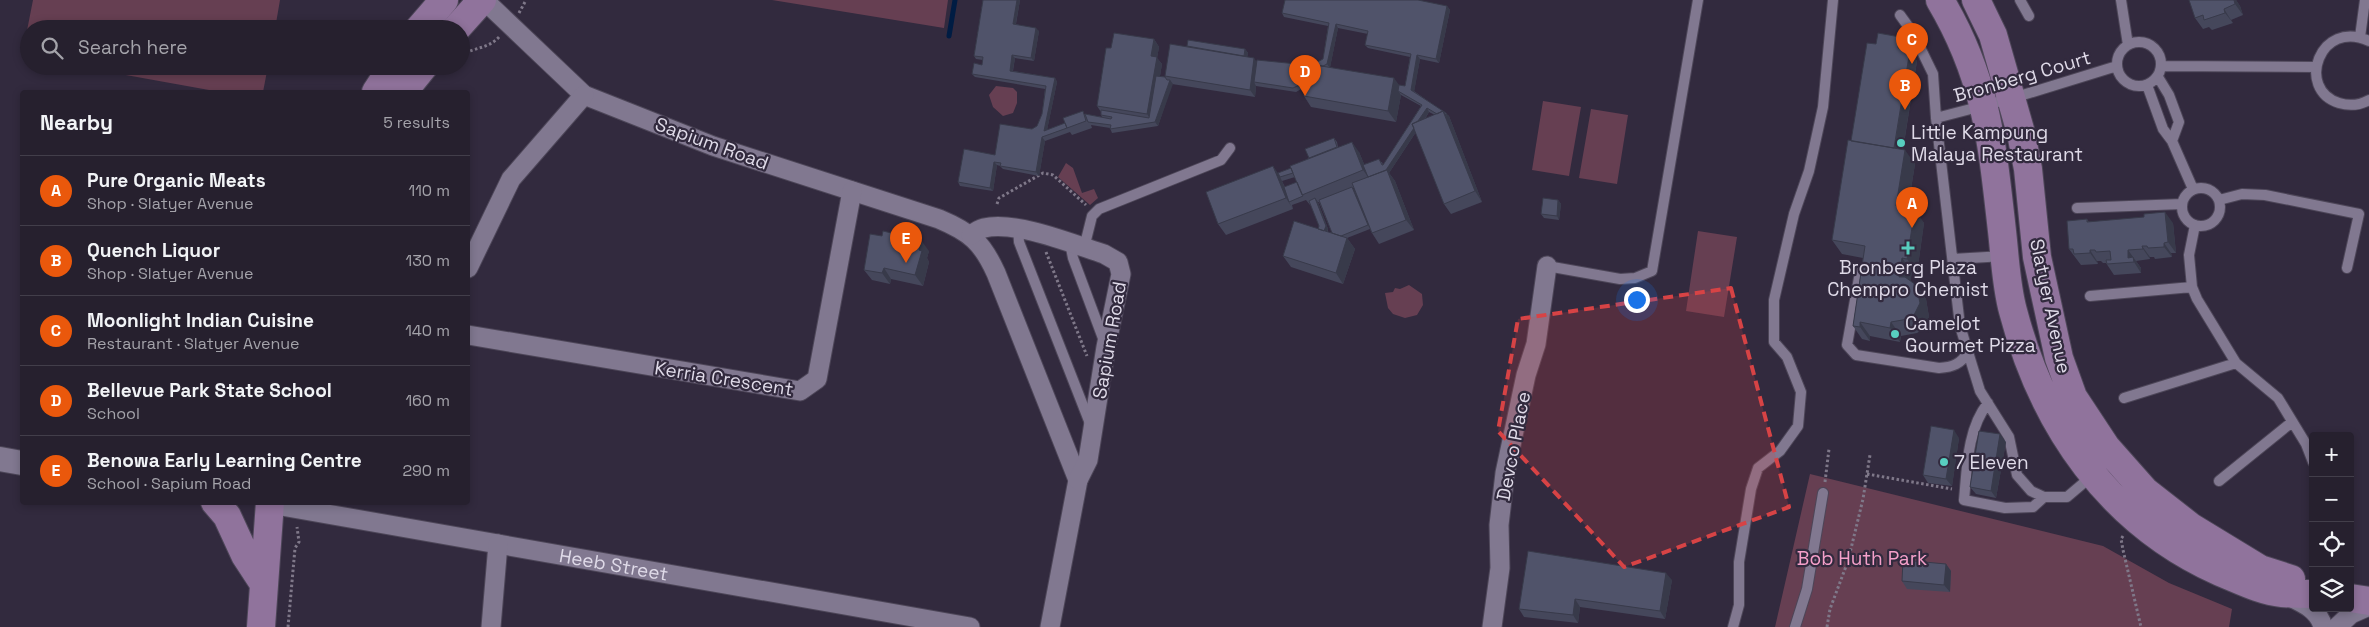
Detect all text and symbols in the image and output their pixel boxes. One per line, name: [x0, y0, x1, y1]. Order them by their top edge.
search box: [20, 20, 470, 75]
pin: C: [1896, 23, 1928, 64]
icon: search: [38, 34, 66, 62]
text: Search here: [78, 35, 188, 60]
street label: Bronberg Court: [1951, 45, 2094, 108]
pin: D: [1289, 55, 1321, 96]
pin: B: [1889, 69, 1921, 110]
text: Nearby: [40, 109, 113, 136]
street label: Sapium Road: [652, 111, 772, 176]
text: 5 results: [383, 112, 450, 133]
place label: Little Kampung Malaya Restaurant: [1911, 120, 2083, 167]
marker: Little Kampung Malaya Restaurant: [1895, 137, 1907, 149]
text: Pure Organic Meats: [87, 168, 266, 193]
text: A: [51, 180, 61, 201]
text: 110 m: [408, 180, 450, 201]
pin: A: [1896, 187, 1928, 228]
text: Shop · Slatyer Avenue: [87, 193, 254, 214]
pin: E: [890, 222, 922, 263]
street label: Slatyer Avenue: [2024, 236, 2077, 376]
text: Quench Liquor: [87, 238, 220, 263]
marker: Bronberg Plaza Chempro Chemist: [1902, 242, 1914, 254]
text: B: [51, 250, 61, 271]
text: 130 m: [406, 250, 450, 271]
place label: Bronberg Plaza Chempro Chemist: [1827, 255, 1989, 302]
text: Shop · Slatyer Avenue: [87, 263, 254, 284]
street label: Sapium Road: [1087, 279, 1132, 401]
your location: [1624, 287, 1650, 313]
text: Moonlight Indian Cuisine: [87, 308, 314, 333]
place label: Camelot Gourmet Pizza: [1905, 311, 2036, 358]
text: C: [51, 320, 61, 341]
text: 140 m: [405, 320, 450, 341]
marker: Camelot Gourmet Pizza: [1889, 328, 1901, 340]
text: Restaurant · Slatyer Avenue: [87, 333, 300, 354]
street label: Kerria Crescent: [653, 355, 795, 402]
text: Bellevue Park State School: [87, 378, 332, 403]
street label: Devco Place: [1491, 389, 1536, 503]
text: D: [51, 390, 61, 411]
text: 160 m: [405, 390, 450, 411]
text: School: [87, 403, 140, 424]
map controls: [2309, 432, 2354, 612]
button: +: [2309, 432, 2354, 477]
text: Benowa Early Learning Centre: [87, 448, 362, 473]
place label: 7 Eleven: [1954, 450, 2029, 475]
marker: 7 Eleven: [1938, 456, 1950, 468]
text: E: [52, 460, 60, 481]
text: 290 m: [402, 460, 450, 481]
text: School · Sapium Road: [87, 473, 251, 494]
button: −: [2309, 477, 2354, 522]
button: locate: [2309, 522, 2354, 567]
street label: Heeb Street: [557, 543, 670, 587]
park label: Bob Huth Park: [1797, 546, 1927, 571]
button: layers: [2309, 567, 2354, 612]

